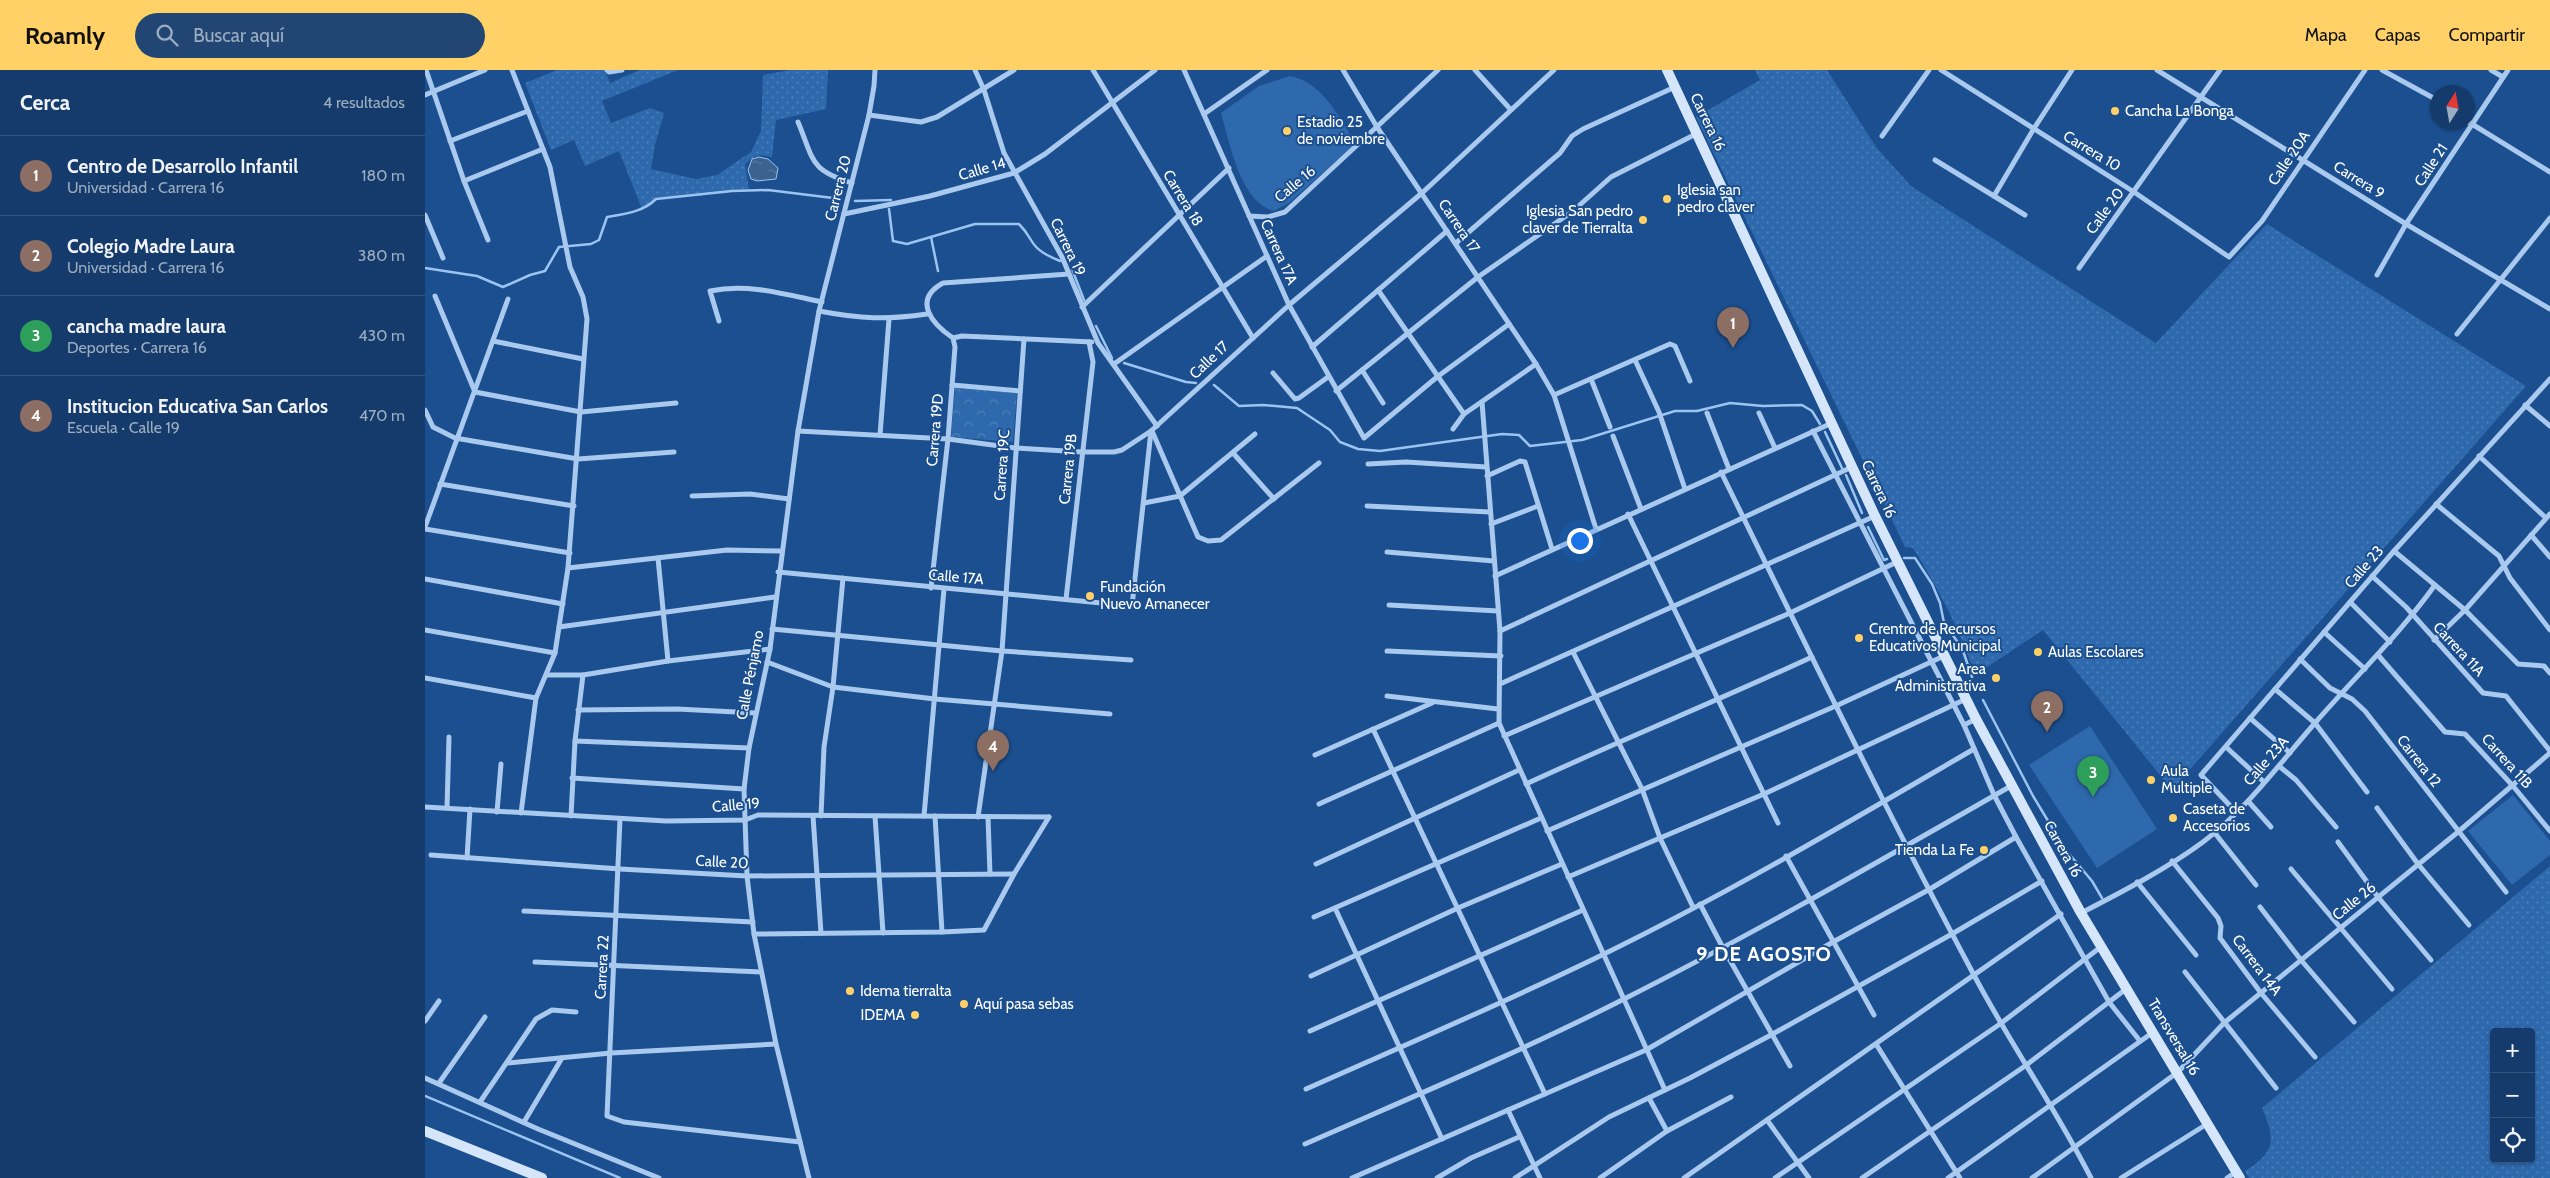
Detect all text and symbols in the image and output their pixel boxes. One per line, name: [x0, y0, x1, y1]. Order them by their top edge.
search box: [135, 13, 485, 58]
text: Roamly: [25, 21, 105, 50]
icon: search: [153, 21, 181, 49]
text: Buscar aquí: [193, 24, 284, 47]
text: Mapa: [2305, 24, 2347, 46]
text: Capas: [2375, 24, 2421, 46]
text: Compartir: [2449, 24, 2525, 46]
north arrow: [2430, 85, 2475, 130]
text: Cerca: [20, 90, 70, 115]
street label: Carrera 16: [1686, 90, 1730, 154]
text: 4 resultados: [323, 93, 405, 112]
place label: Cancha La Bonga: [2125, 102, 2234, 120]
marker: Cancha La Bonga: [2109, 105, 2121, 117]
place label: Estadio 25 de noviembre: [1297, 113, 1385, 148]
marker: Estadio 25 de noviembre: [1281, 125, 1293, 137]
street label: Carrera 10: [2060, 127, 2124, 175]
street label: Calle 20A: [2264, 127, 2314, 189]
street label: Calle 21: [2411, 140, 2451, 190]
street label: Carrera 20: [821, 153, 855, 223]
street label: Calle 14: [956, 154, 1008, 184]
text: Centro de Desarrollo Infantil: [67, 155, 298, 178]
street label: Carrera 9: [2330, 157, 2388, 203]
street label: Calle 16: [1271, 162, 1319, 206]
text: 1: [33, 166, 39, 185]
text: 180 m: [361, 166, 405, 185]
street label: Carrera 18: [1159, 167, 1207, 229]
text: Universidad · Carrera 16: [67, 178, 224, 197]
place label: Iglesia san pedro claver: [1677, 181, 1755, 216]
street label: Calle 20: [2082, 184, 2128, 238]
marker: Iglesia san pedro claver: [1661, 193, 1673, 205]
street label: Carrera 17: [1434, 196, 1484, 257]
place label: Iglesia San pedro claver de Tierralta: [1522, 202, 1634, 237]
marker: Iglesia San pedro claver de Tierralta: [1637, 214, 1649, 226]
street label: Carrera 19: [1046, 215, 1090, 279]
street label: Carrera 17A: [1257, 217, 1302, 288]
text: Colegio Madre Laura: [67, 235, 235, 258]
text: 2: [32, 246, 40, 265]
text: 380 m: [358, 246, 405, 265]
text: Universidad · Carrera 16: [67, 258, 224, 277]
pin: 1: [1717, 307, 1749, 348]
text: cancha madre laura: [67, 315, 226, 338]
text: 3: [32, 326, 40, 345]
text: 430 m: [358, 326, 405, 345]
street label: Calle 17: [1186, 337, 1233, 383]
text: Deportes · Carrera 16: [67, 338, 207, 357]
street label: Carrera 19D: [923, 393, 947, 467]
text: Institucion Educativa San Carlos: [67, 395, 328, 418]
text: 4: [31, 406, 41, 425]
text: 470 m: [359, 406, 405, 425]
text: Escuela · Calle 19: [67, 418, 180, 437]
street label: Carrera 19C: [991, 429, 1013, 501]
street label: Carrera 19B: [1055, 433, 1081, 505]
street label: Carrera 16: [1858, 457, 1900, 521]
your location: [1567, 528, 1593, 554]
street label: Calle 23: [2341, 542, 2387, 592]
street label: Calle 17A: [928, 566, 985, 588]
place label: Fundación Nuevo Amanecer: [1100, 578, 1210, 613]
marker: Fundación Nuevo Amanecer: [1084, 590, 1096, 602]
street label: Carrera 11A: [2429, 618, 2489, 680]
place label: Crentro de Recursos Educativos Municipal: [1869, 620, 2001, 655]
street label: Calle Pénjamo: [733, 629, 767, 721]
marker: Crentro de Recursos Educativos Municipal: [1853, 632, 1865, 644]
place label: Aulas Escolares: [2048, 643, 2144, 661]
marker: Aulas Escolares: [2032, 646, 2044, 658]
place label: Area Administrativa: [1895, 660, 1987, 695]
marker: Area Administrativa: [1990, 672, 2002, 684]
pin: 2: [2031, 691, 2063, 732]
pin: 4: [977, 730, 1009, 771]
street label: Carrera 11B: [2478, 730, 2536, 792]
street label: Carrera 12: [2393, 731, 2445, 791]
street label: Calle 23A: [2240, 732, 2293, 789]
pin: 3: [2077, 756, 2109, 797]
place label: Aula Multiple: [2161, 762, 2212, 797]
marker: Aula Multiple: [2145, 774, 2157, 786]
street label: Calle 19: [711, 794, 761, 816]
place label: Caseta de Accesorios: [2183, 800, 2250, 835]
marker: Caseta de Accesorios: [2167, 812, 2179, 824]
street label: Carrera 16: [2040, 818, 2086, 880]
place label: Tienda La Fe: [1895, 841, 1974, 859]
marker: Tienda La Fe: [1978, 844, 1990, 856]
street label: Calle 20: [695, 852, 749, 872]
street label: Calle 26: [2329, 878, 2379, 924]
street label: Carrera 14A: [2228, 931, 2286, 1000]
street label: Carrera 22: [591, 934, 613, 1000]
district label: 9 DE AGOSTO: [1696, 942, 1832, 966]
place label: Idema tierralta: [860, 982, 952, 1000]
marker: Idema tierralta: [844, 985, 856, 997]
place label: Aquí pasa sebas: [974, 995, 1074, 1013]
street label: Transversal 16: [2144, 995, 2204, 1079]
marker: Aquí pasa sebas: [958, 998, 970, 1010]
place label: IDEMA: [861, 1006, 906, 1024]
marker: IDEMA: [909, 1009, 921, 1021]
map controls: [2490, 1028, 2535, 1163]
button: +: [2490, 1028, 2535, 1073]
button: −: [2490, 1073, 2535, 1118]
button: locate: [2490, 1118, 2535, 1163]

